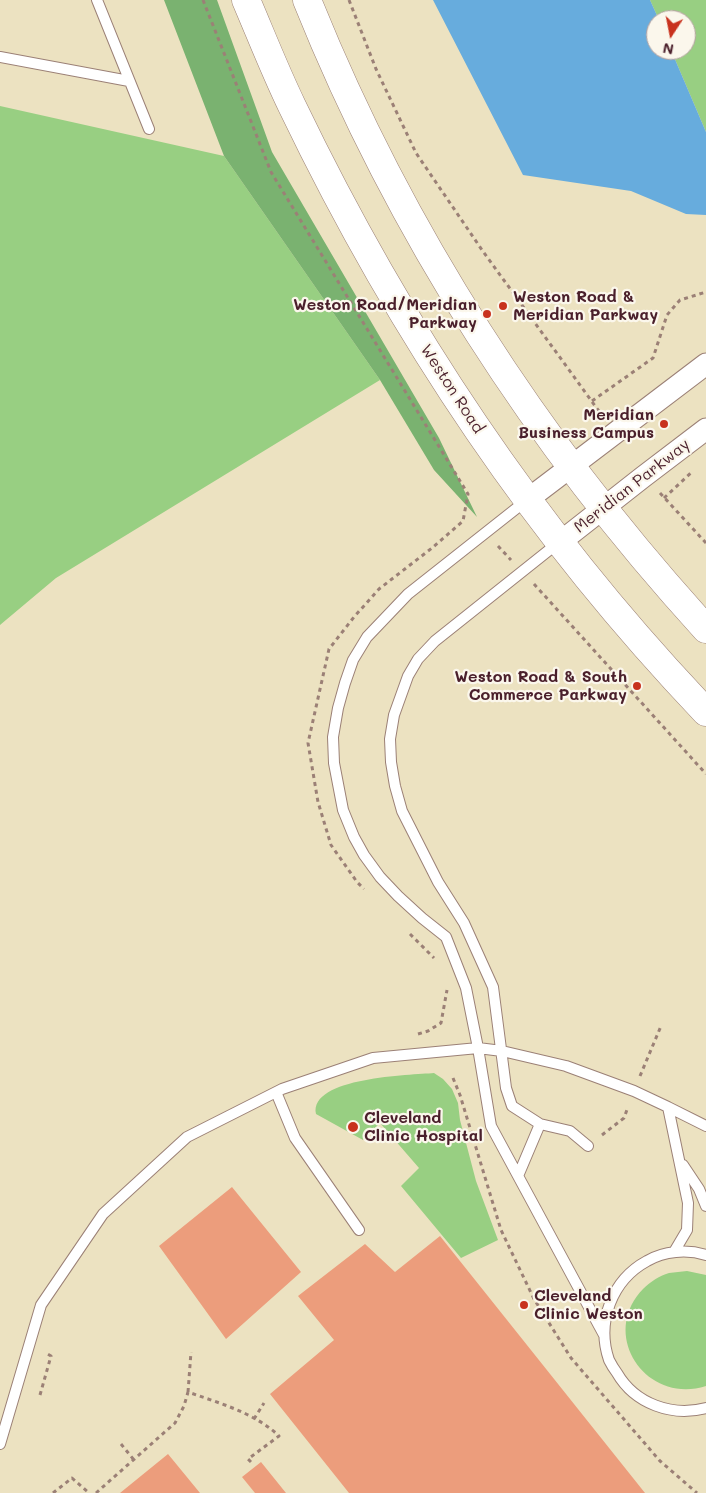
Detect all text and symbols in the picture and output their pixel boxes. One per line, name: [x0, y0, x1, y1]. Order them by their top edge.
north arrow: [646, 10, 696, 60]
text: N: [661, 39, 675, 60]
place label: Weston Road & Meridian Parkway: [513, 287, 658, 325]
place label: Weston Road/Meridian Parkway: [293, 295, 477, 333]
marker: Weston Road & Meridian Parkway: [497, 300, 509, 312]
marker: Weston Road/Meridian Parkway: [481, 308, 493, 320]
street label: Weston Road: [416, 341, 488, 437]
place label: Meridian Business Campus: [518, 405, 654, 443]
marker: Meridian Business Campus: [658, 418, 670, 430]
street label: Meridian Parkway: [570, 435, 694, 537]
place label: Weston Road & South Commerce Parkway: [454, 667, 627, 705]
marker: Weston Road & South Commerce Parkway: [631, 680, 643, 692]
place label: Cleveland Clinic Hospital: [364, 1108, 483, 1146]
marker: Cleveland Clinic Hospital: [346, 1120, 360, 1134]
place label: Cleveland Clinic Weston: [534, 1286, 643, 1324]
marker: Cleveland Clinic Weston: [518, 1299, 530, 1311]

